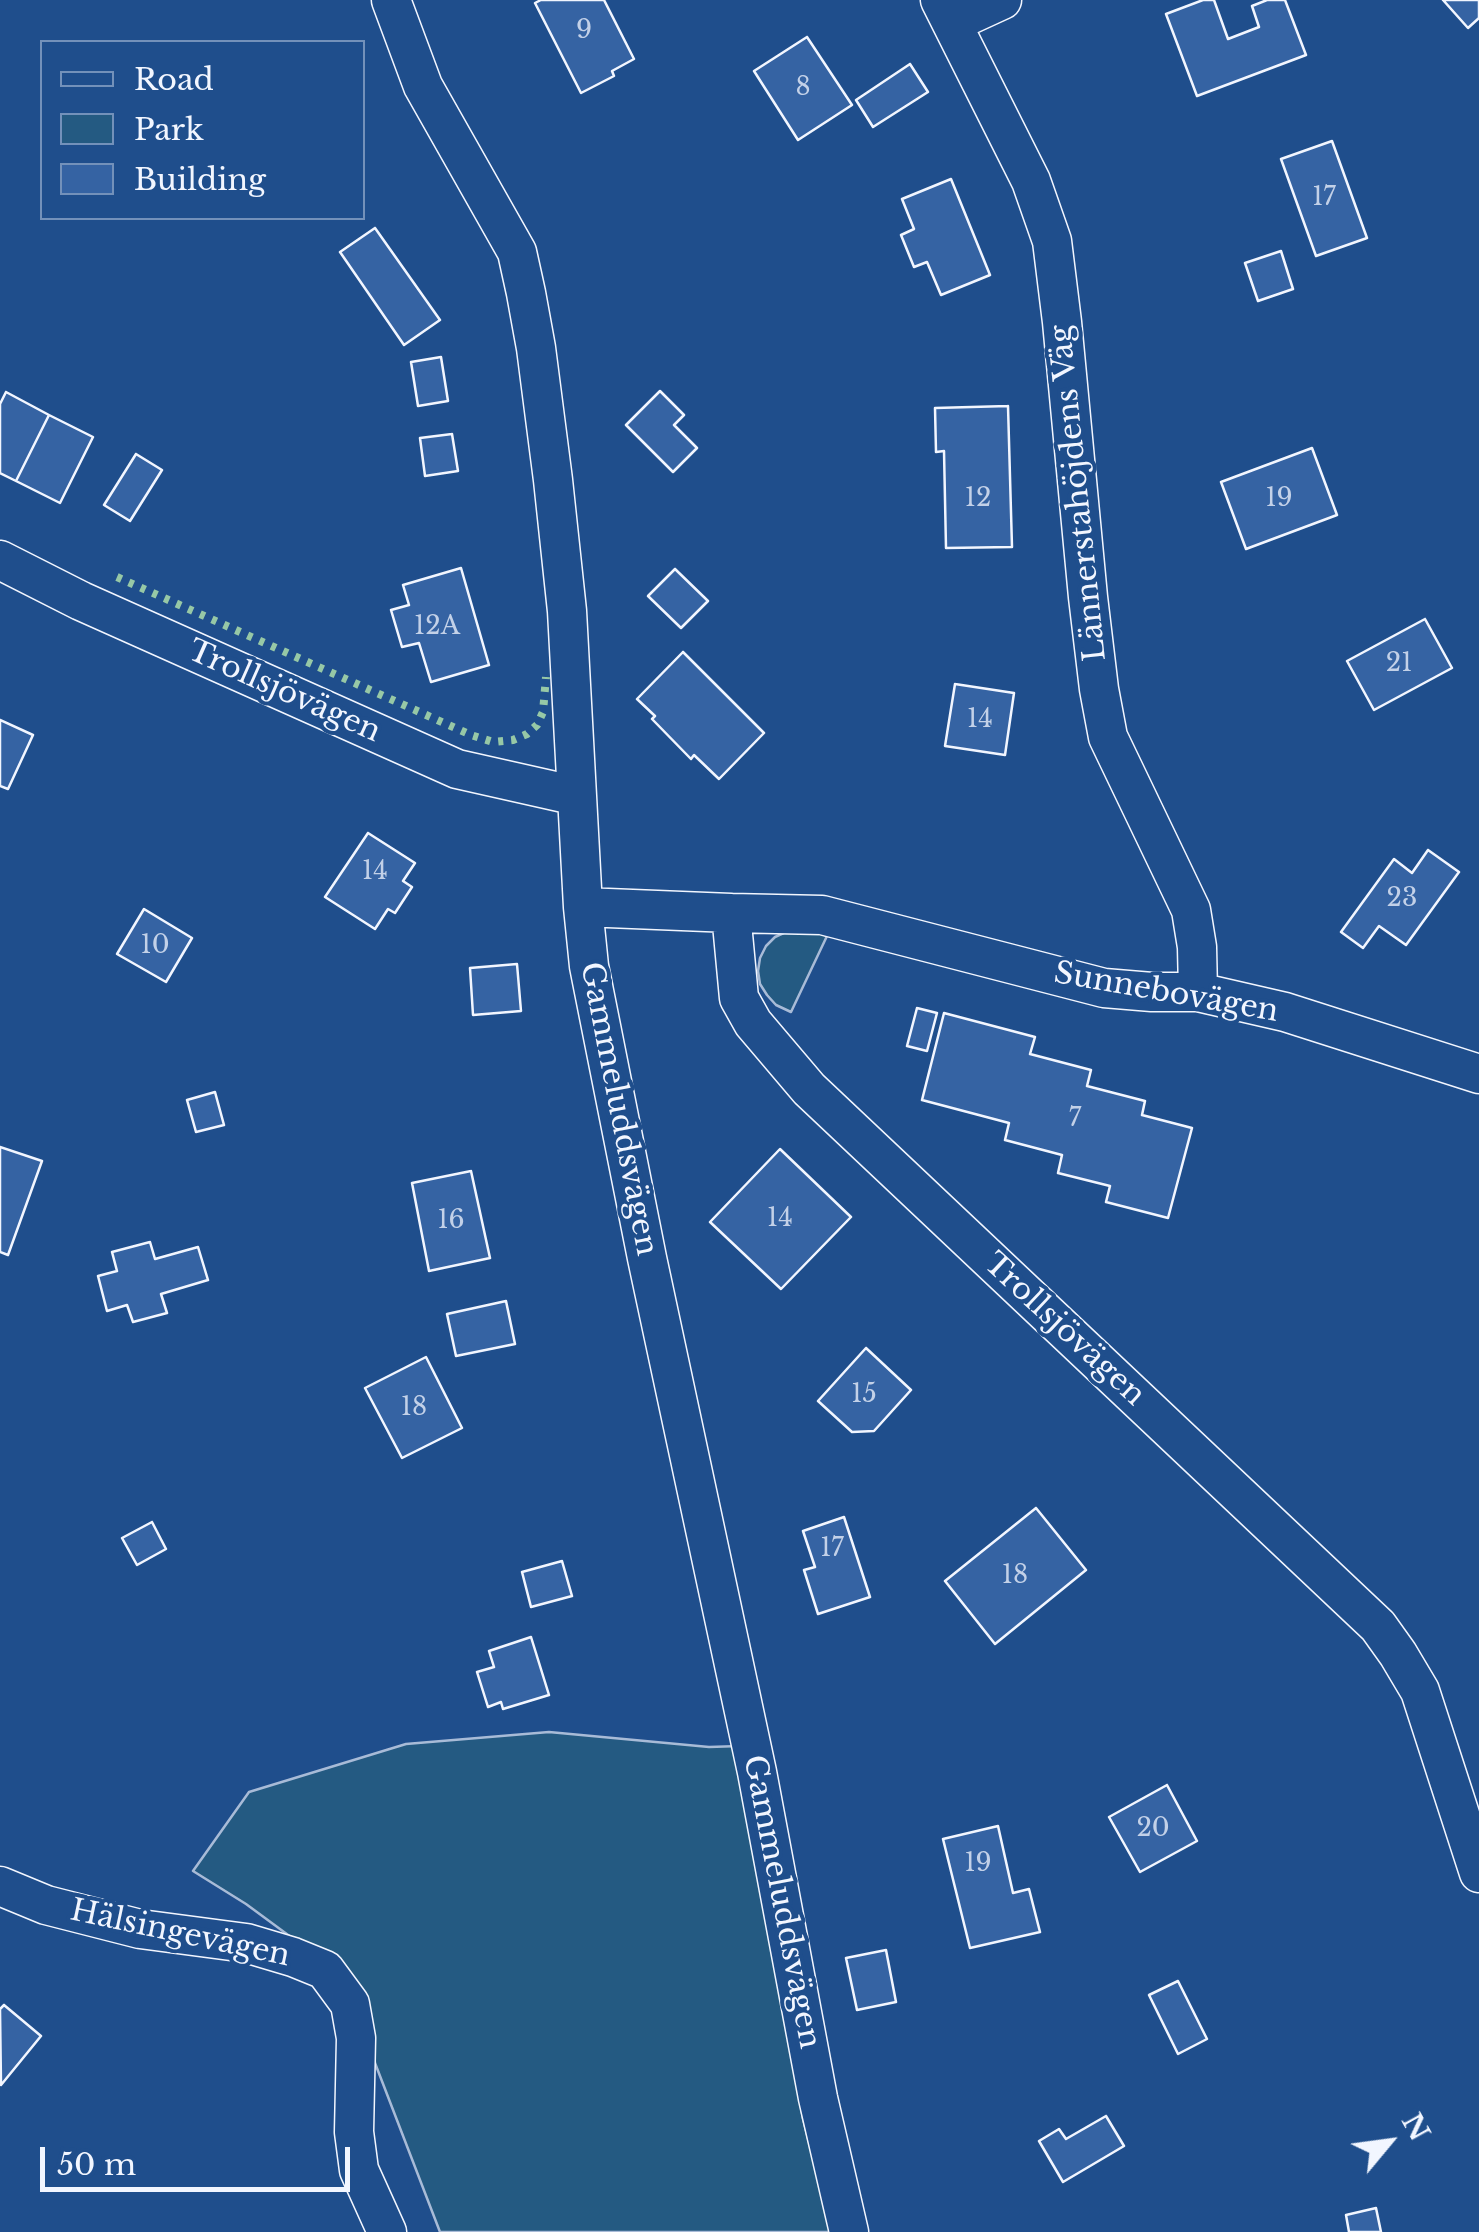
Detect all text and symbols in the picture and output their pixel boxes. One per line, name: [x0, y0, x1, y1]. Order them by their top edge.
house number: 9: [576, 16, 592, 46]
legend: [40, 40, 365, 220]
text: Road: [134, 61, 214, 98]
house number: 8: [795, 73, 811, 103]
text: Park: [134, 111, 204, 148]
text: Building: [134, 161, 266, 198]
house number: 17: [1312, 183, 1336, 213]
street label: Lännerstahöjdens Väg: [1043, 323, 1115, 663]
house number: 12: [965, 484, 991, 514]
house number: 19: [1265, 484, 1293, 514]
house number: 12A: [414, 612, 460, 642]
street label: Trollsjövägen: [182, 633, 386, 751]
house number: 21: [1386, 649, 1412, 679]
house number: 14: [967, 705, 993, 735]
house number: 14: [362, 857, 388, 887]
house number: 23: [1387, 884, 1417, 914]
house number: 10: [141, 931, 169, 961]
street label: Sunnebovägen: [1051, 956, 1281, 1030]
street label: Gammeluddsvägen: [572, 959, 664, 1259]
house number: 7: [1069, 1104, 1081, 1134]
house number: 14: [767, 1204, 793, 1234]
house number: 16: [437, 1206, 465, 1236]
street label: Trollsjövägen: [976, 1246, 1152, 1414]
house number: 15: [851, 1380, 877, 1410]
house number: 18: [401, 1393, 427, 1423]
house number: 17: [820, 1534, 844, 1564]
house number: 18: [1002, 1561, 1028, 1591]
street label: Gammeluddsvägen: [735, 1752, 827, 2052]
house number: 20: [1136, 1814, 1170, 1844]
house number: 19: [964, 1849, 992, 1879]
street label: Hälsingevägen: [67, 1893, 293, 1975]
north arrow: [1339, 2092, 1439, 2192]
text: N: [1394, 2107, 1437, 2147]
scale bar: [45, 2127, 355, 2189]
text: 50 m: [57, 2146, 136, 2183]

